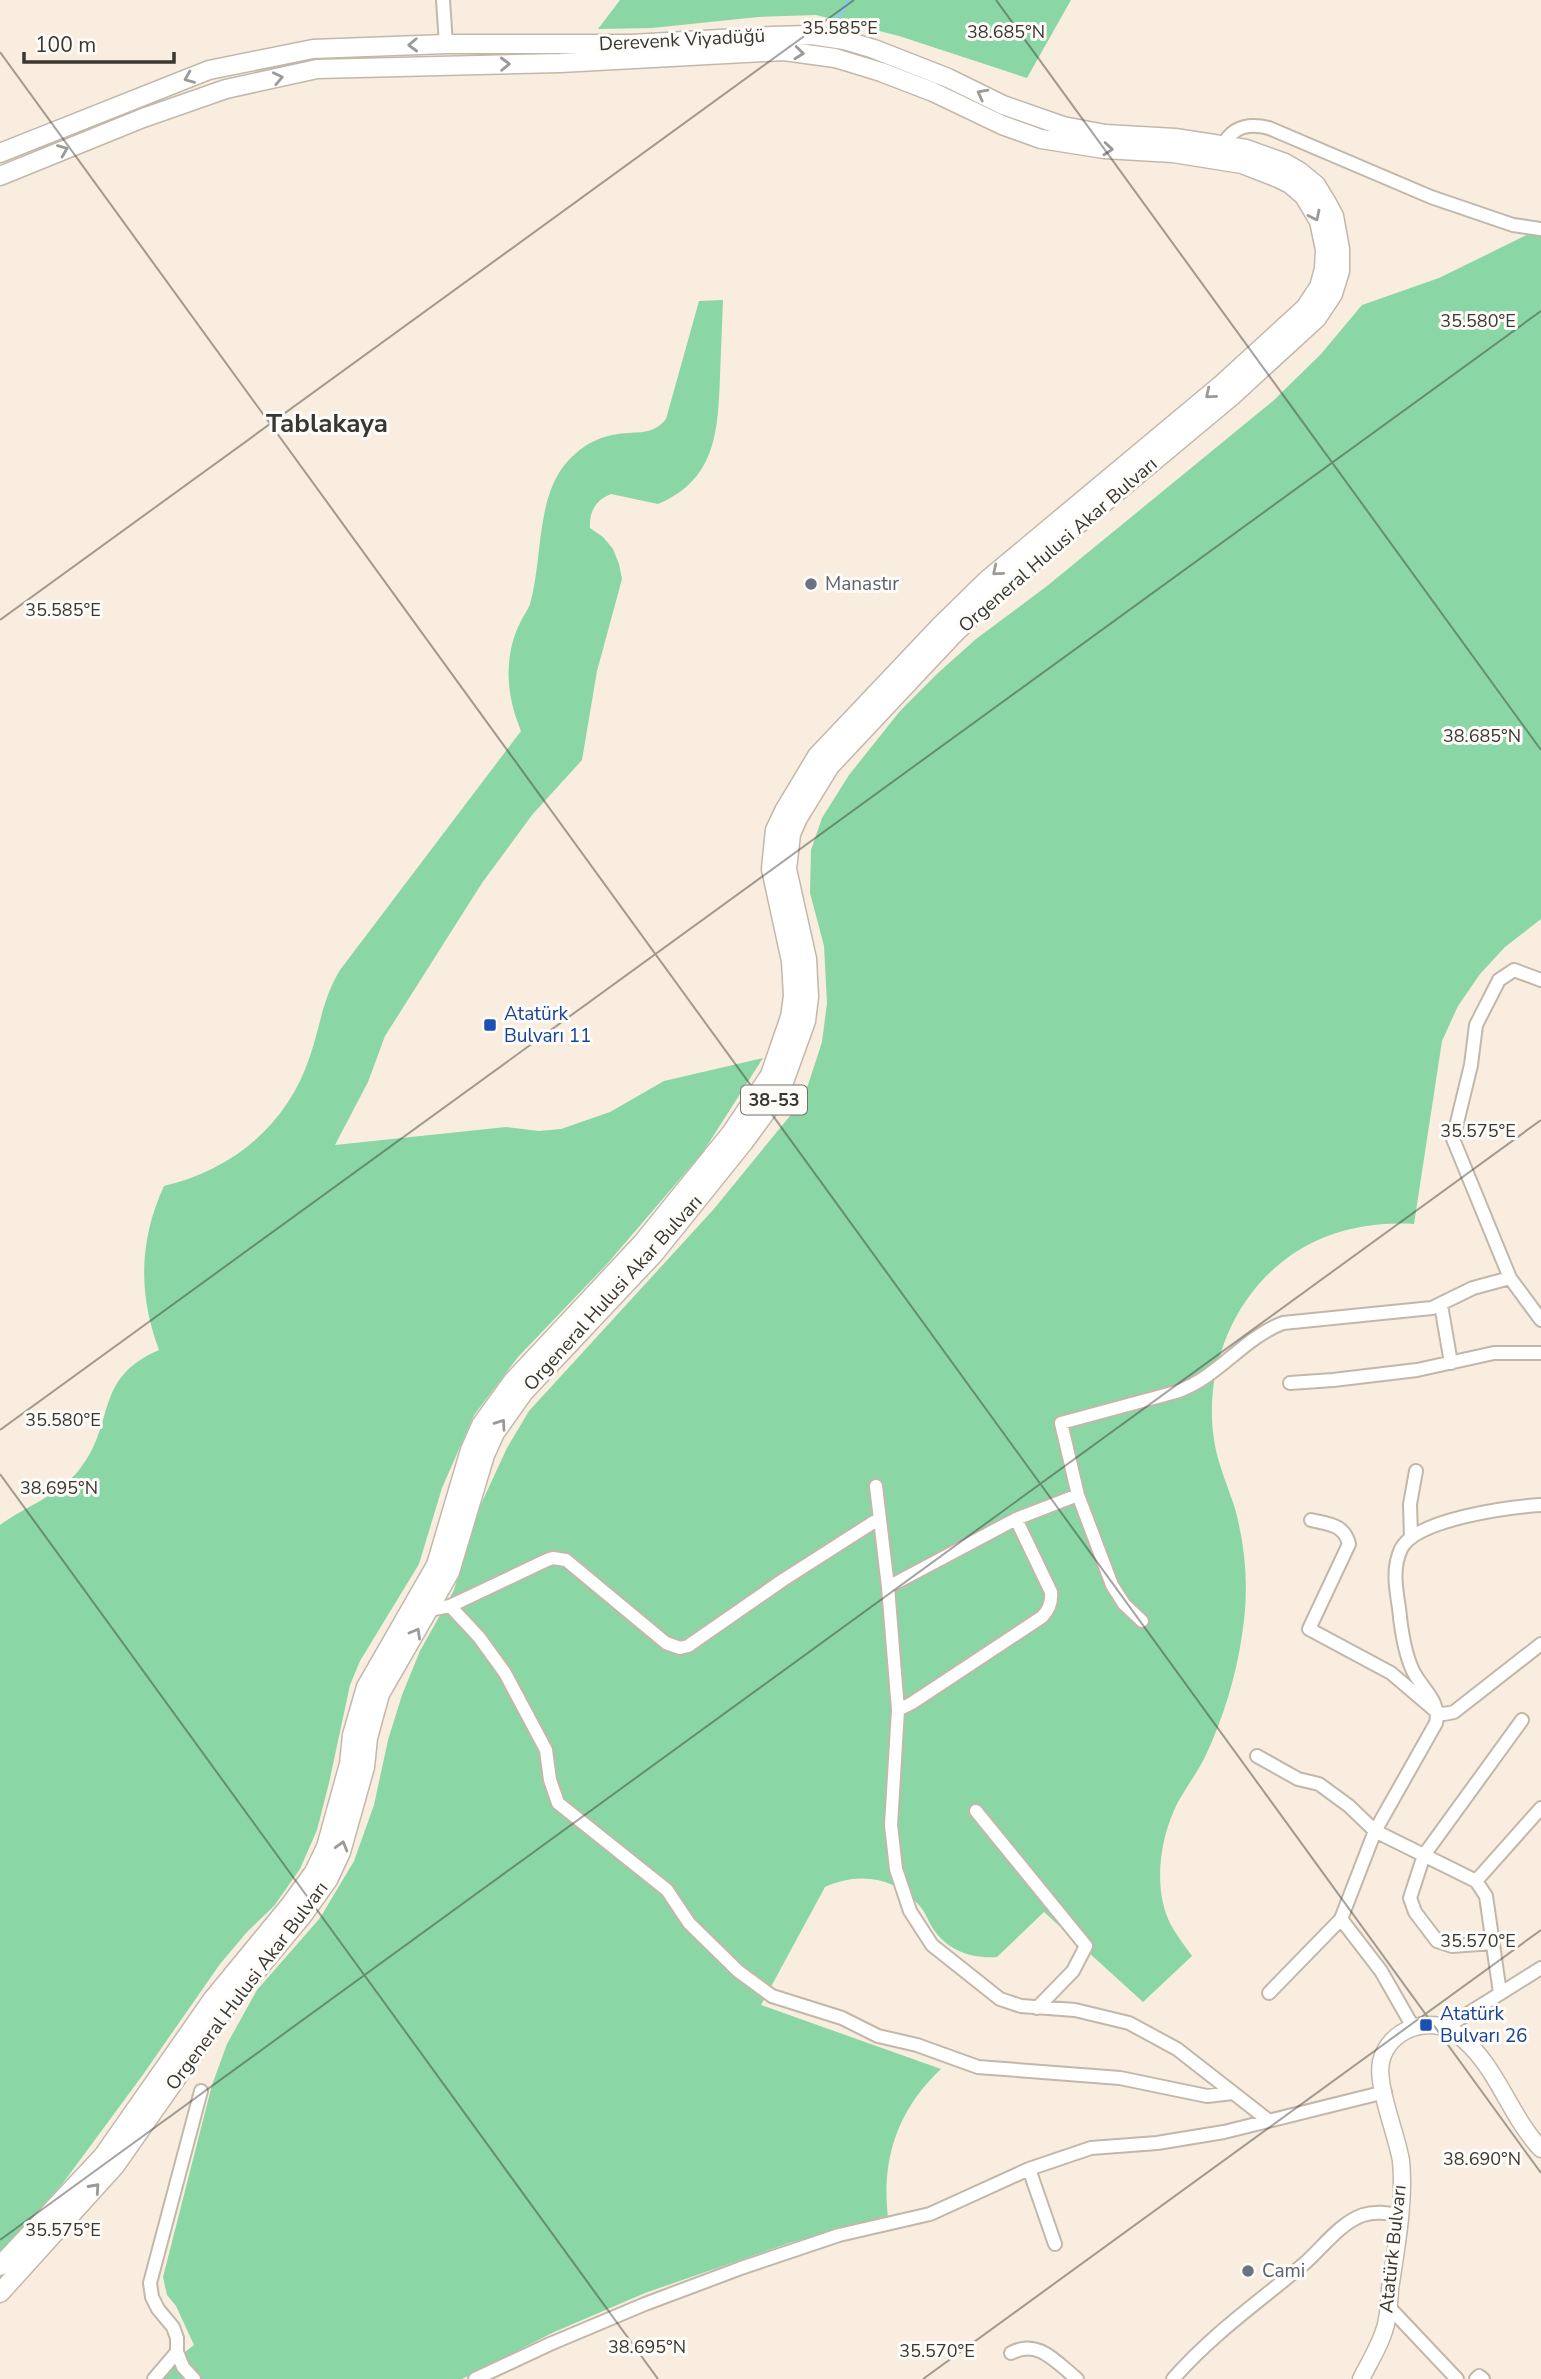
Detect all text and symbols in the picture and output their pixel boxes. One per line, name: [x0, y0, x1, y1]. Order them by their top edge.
text: 35.585°E: [802, 16, 878, 40]
text: 38.685°N: [967, 20, 1045, 44]
scale bar: [24, 21, 175, 65]
street label: Derevenk Viyadüğü: [598, 23, 766, 57]
text: 100 m: [35, 31, 96, 59]
one-way arrow: [407, 38, 418, 53]
one-way arrow: [793, 45, 805, 60]
one-way arrow: [500, 56, 511, 72]
one-way arrow: [184, 69, 196, 83]
one-way arrow: [272, 71, 284, 86]
one-way arrow: [976, 89, 989, 103]
one-way arrow: [1103, 141, 1114, 156]
one-way arrow: [56, 145, 68, 159]
one-way arrow: [1307, 208, 1320, 221]
text: 35.580°E: [1440, 309, 1516, 333]
one-way arrow: [1205, 386, 1218, 398]
district label: Tablakaya: [266, 406, 388, 441]
street label: Orgeneral Hulusi Akar Bulvarı: [953, 451, 1163, 639]
one-way arrow: [993, 563, 1006, 575]
place label: Manastır: [825, 571, 899, 597]
marker: Manastır: [803, 576, 819, 592]
text: 35.585°E: [25, 598, 101, 622]
text: 38.685°N: [1443, 724, 1521, 748]
place label: Atatürk Bulvarı 11: [504, 1001, 591, 1049]
marker: Atatürk Bulvarı 11: [482, 1017, 498, 1033]
road number: 38-53: [741, 1086, 807, 1114]
text: 35.575°E: [1440, 1119, 1516, 1143]
street label: Orgeneral Hulusi Akar Bulvarı: [518, 1189, 708, 1397]
text: 35.580°E: [25, 1408, 101, 1432]
one-way arrow: [493, 1419, 505, 1432]
text: 38.695°N: [20, 1476, 98, 1500]
one-way arrow: [408, 1628, 421, 1641]
one-way arrow: [334, 1840, 349, 1852]
street label: Orgeneral Hulusi Akar Bulvarı: [160, 1876, 334, 2096]
text: 35.570°E: [1440, 1929, 1516, 1953]
place label: Atatürk Bulvarı 26: [1440, 2001, 1527, 2049]
marker: Atatürk Bulvarı 26: [1418, 2017, 1434, 2033]
text: 38.690°N: [1443, 2147, 1521, 2171]
one-way arrow: [87, 2183, 100, 2196]
street label: Atatürk Bulvarı: [1373, 2184, 1413, 2314]
text: 35.575°E: [25, 2218, 101, 2242]
place label: Cami: [1262, 2258, 1305, 2284]
marker: Cami: [1240, 2263, 1256, 2279]
text: 38.695°N: [608, 2335, 686, 2359]
text: 35.570°E: [899, 2339, 975, 2363]

